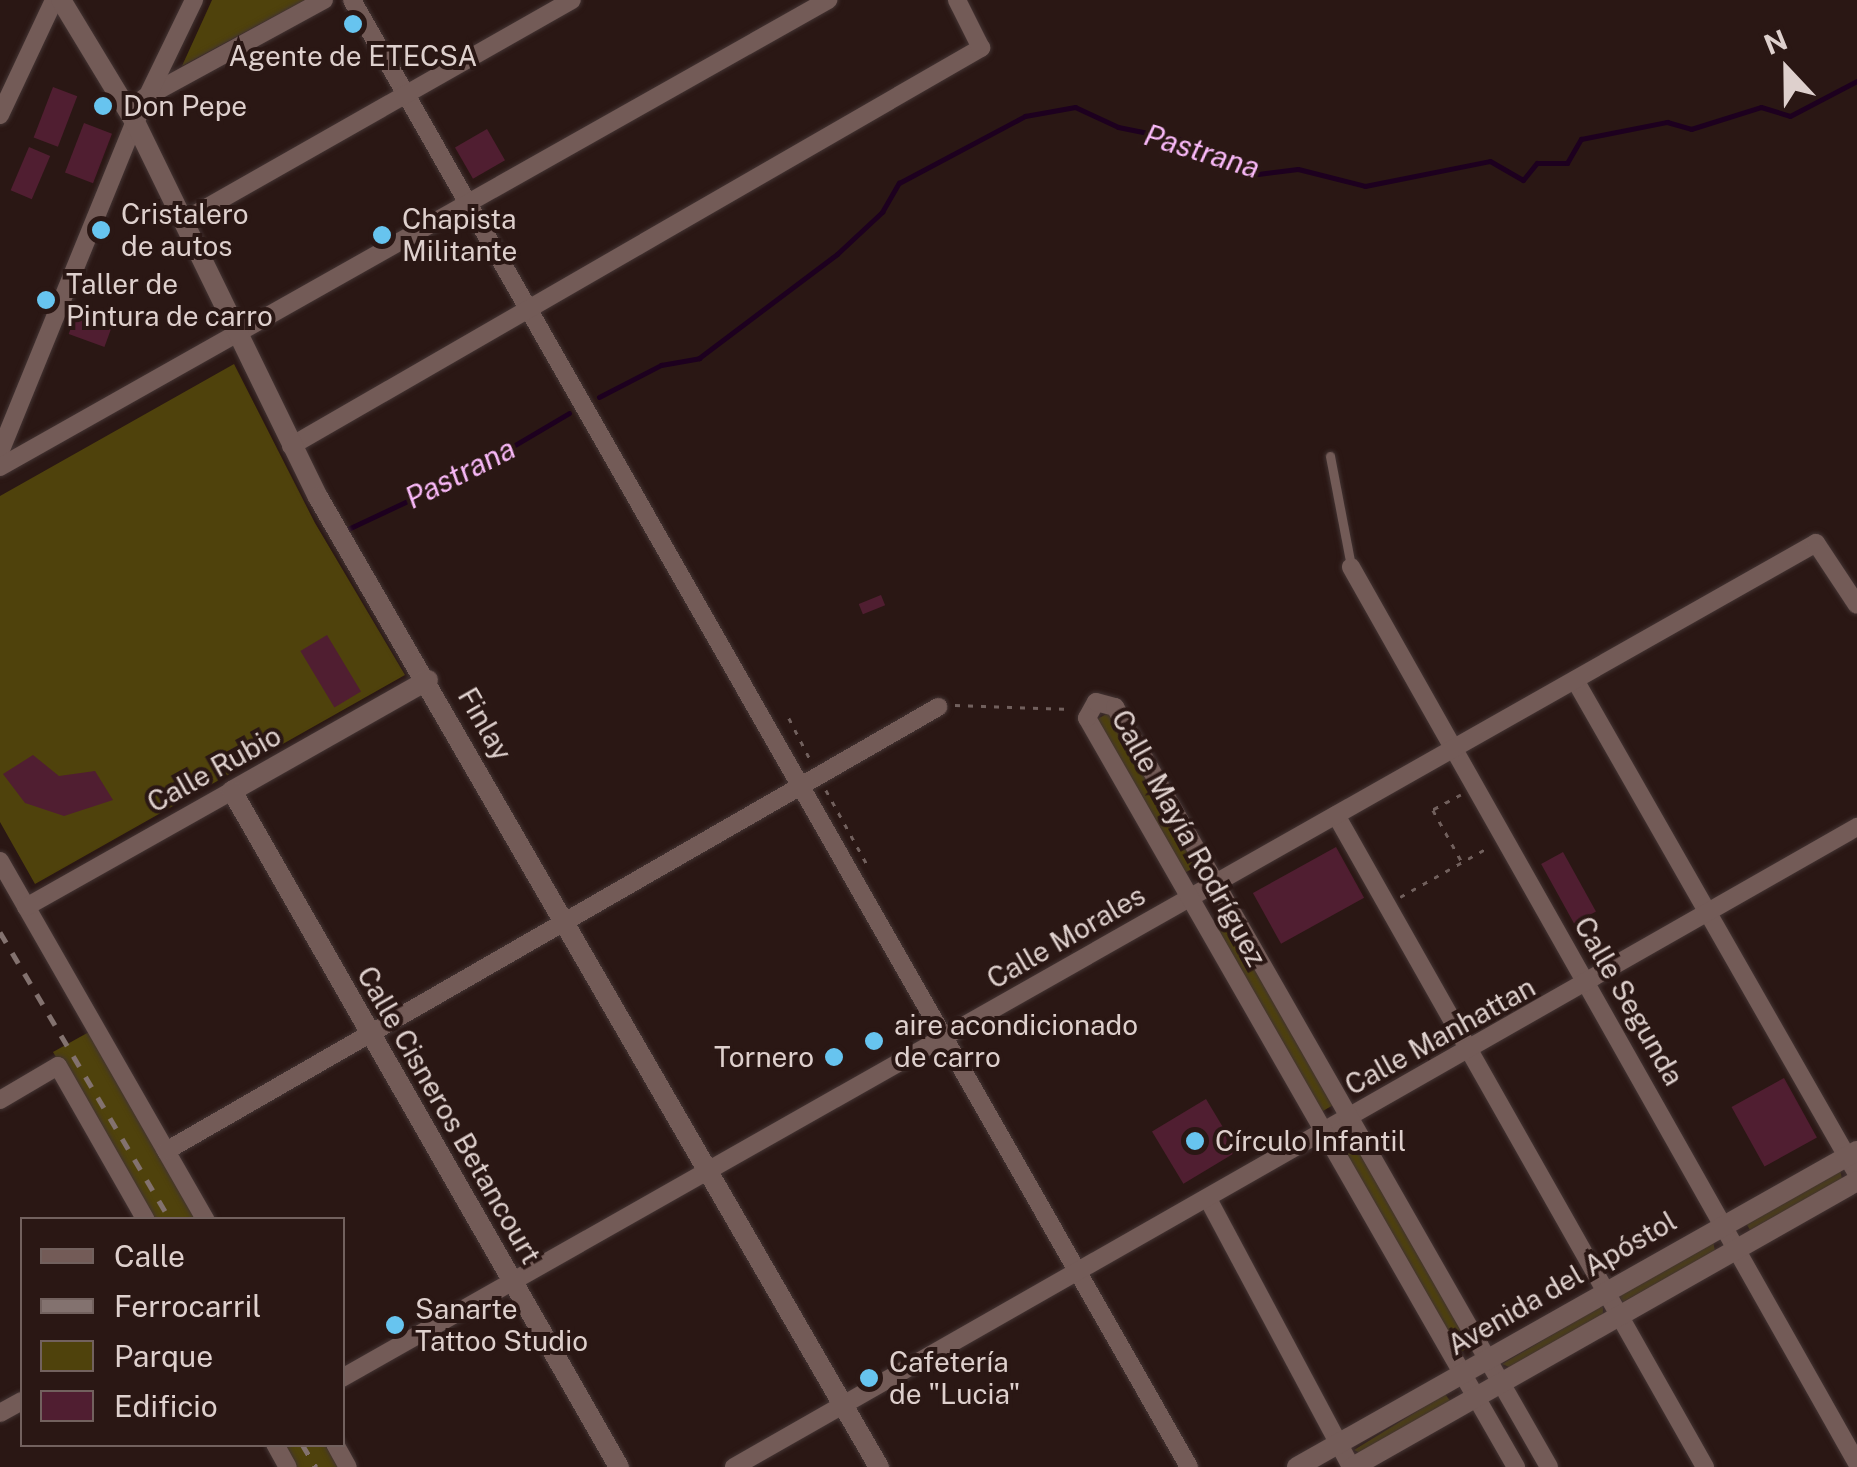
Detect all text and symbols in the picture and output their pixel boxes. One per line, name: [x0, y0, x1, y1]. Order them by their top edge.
marker: Agente de ETECSA: [342, 13, 364, 35]
north arrow: [1737, 20, 1837, 120]
text: N: [1759, 22, 1792, 61]
place label: Agente de ETECSA: [228, 39, 478, 73]
place label: Don Pepe: [123, 89, 247, 123]
marker: Don Pepe: [92, 95, 114, 117]
water label: Pastrana: [1140, 116, 1264, 186]
place label: Cristalero de autos: [121, 197, 248, 263]
place label: Chapista Militante: [402, 202, 517, 268]
marker: Cristalero de autos: [90, 219, 112, 241]
marker: Chapista Militante: [371, 224, 393, 246]
place label: Taller de Pintura de carro: [66, 267, 274, 333]
marker: Taller de Pintura de carro: [35, 289, 57, 311]
water label: Pastrana: [399, 430, 521, 516]
street label: Finlay: [451, 682, 519, 766]
street label: Calle Mayía Rodríguez: [1105, 704, 1273, 972]
street label: Calle Rubio: [141, 719, 287, 819]
street label: Calle Morales: [981, 878, 1151, 996]
street label: Calle Segunda: [1567, 911, 1691, 1091]
street label: Calle Cisneros Betancourt: [350, 960, 548, 1270]
street label: Calle Manhattan: [1339, 970, 1541, 1102]
place label: aire acondicionado de carro: [894, 1008, 1138, 1074]
marker: aire acondicionado de carro: [863, 1030, 885, 1052]
place label: Tornero: [714, 1040, 814, 1074]
marker: Tornero: [823, 1046, 845, 1068]
place label: Círculo Infantil: [1215, 1124, 1406, 1158]
marker: Círculo Infantil: [1184, 1130, 1206, 1152]
street label: Avenida del Apóstol: [1442, 1204, 1682, 1362]
legend: [20, 1217, 345, 1447]
text: Calle: [114, 1238, 185, 1274]
text: Ferrocarril: [114, 1288, 261, 1324]
place label: Sanarte Tattoo Studio: [415, 1292, 588, 1358]
marker: Sanarte Tattoo Studio: [384, 1314, 406, 1336]
text: Parque: [114, 1338, 213, 1374]
place label: Cafetería de "Lucia": [889, 1345, 1021, 1411]
marker: Cafetería de "Lucia": [858, 1367, 880, 1389]
text: Edificio: [114, 1388, 218, 1424]

